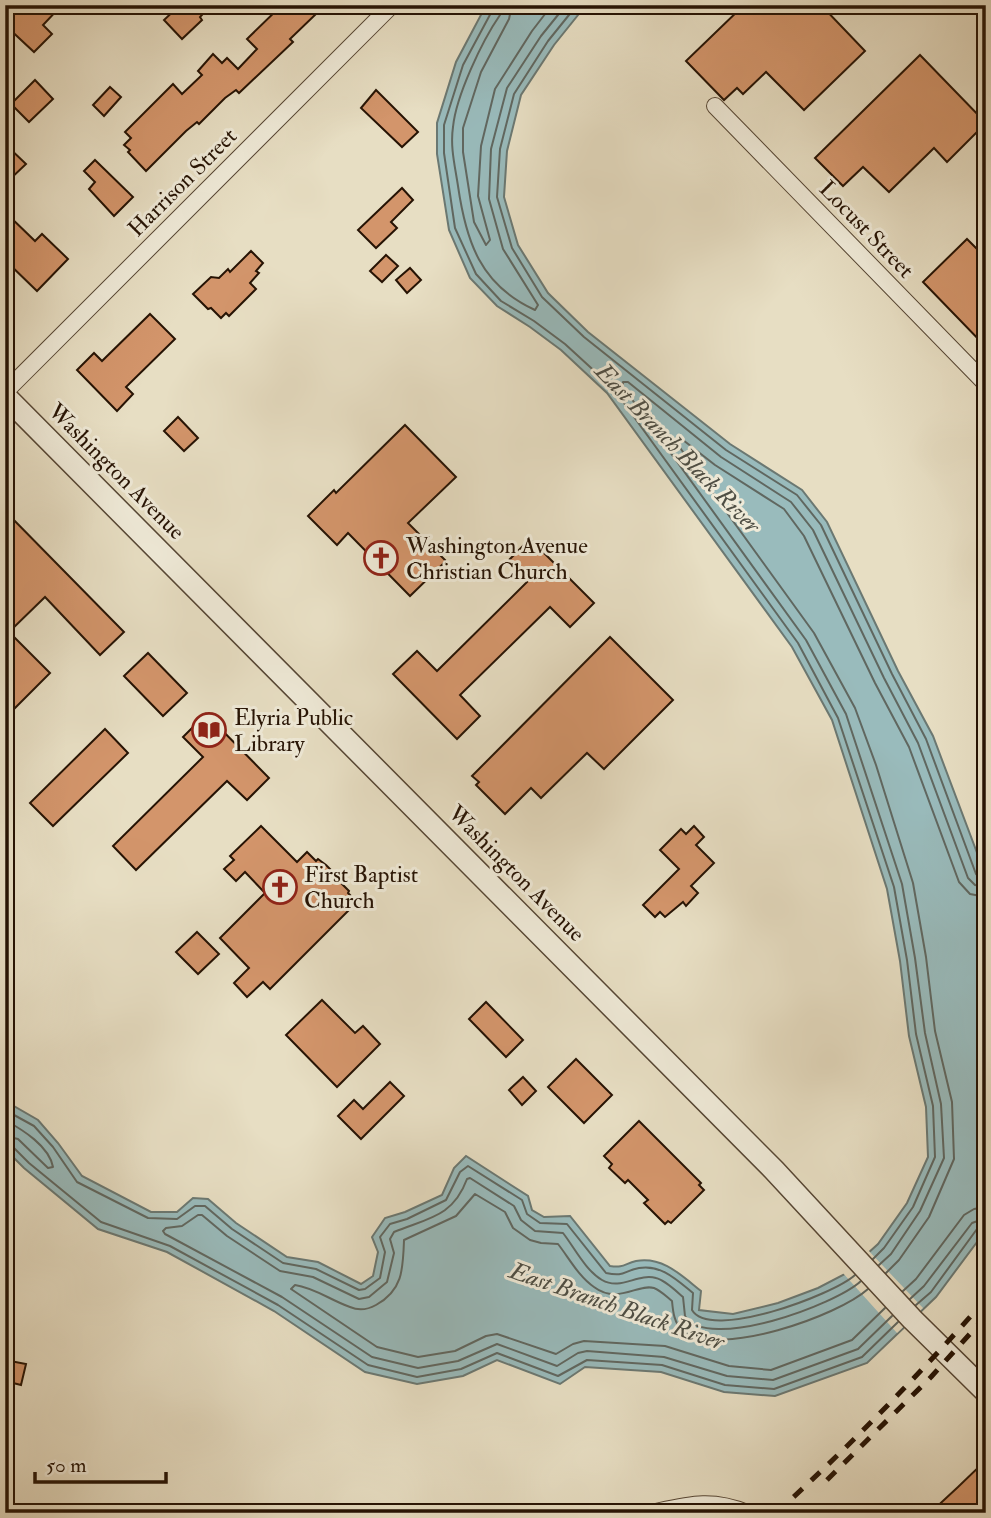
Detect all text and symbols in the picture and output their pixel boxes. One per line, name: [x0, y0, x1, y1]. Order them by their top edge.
street label: Harrison Street: [122, 122, 243, 243]
street label: Locust Street: [813, 174, 920, 284]
water label: East Branch Black River: [587, 355, 768, 541]
street label: Washington Avenue: [41, 396, 191, 546]
place label: Washington Avenue Christian Church: [405, 531, 588, 586]
church icon: Washington Avenue Christian Church: [362, 539, 400, 577]
place label: Elyria Public Library: [234, 703, 353, 758]
library icon: Elyria Public Library: [190, 711, 228, 749]
street label: Washington Avenue: [441, 798, 591, 948]
place label: First Baptist Church: [304, 860, 418, 915]
church icon: First Baptist Church: [261, 868, 299, 906]
water label: East Branch Black River: [504, 1255, 729, 1358]
scale bar: [35, 1441, 166, 1485]
text: 50 m: [46, 1452, 87, 1479]

